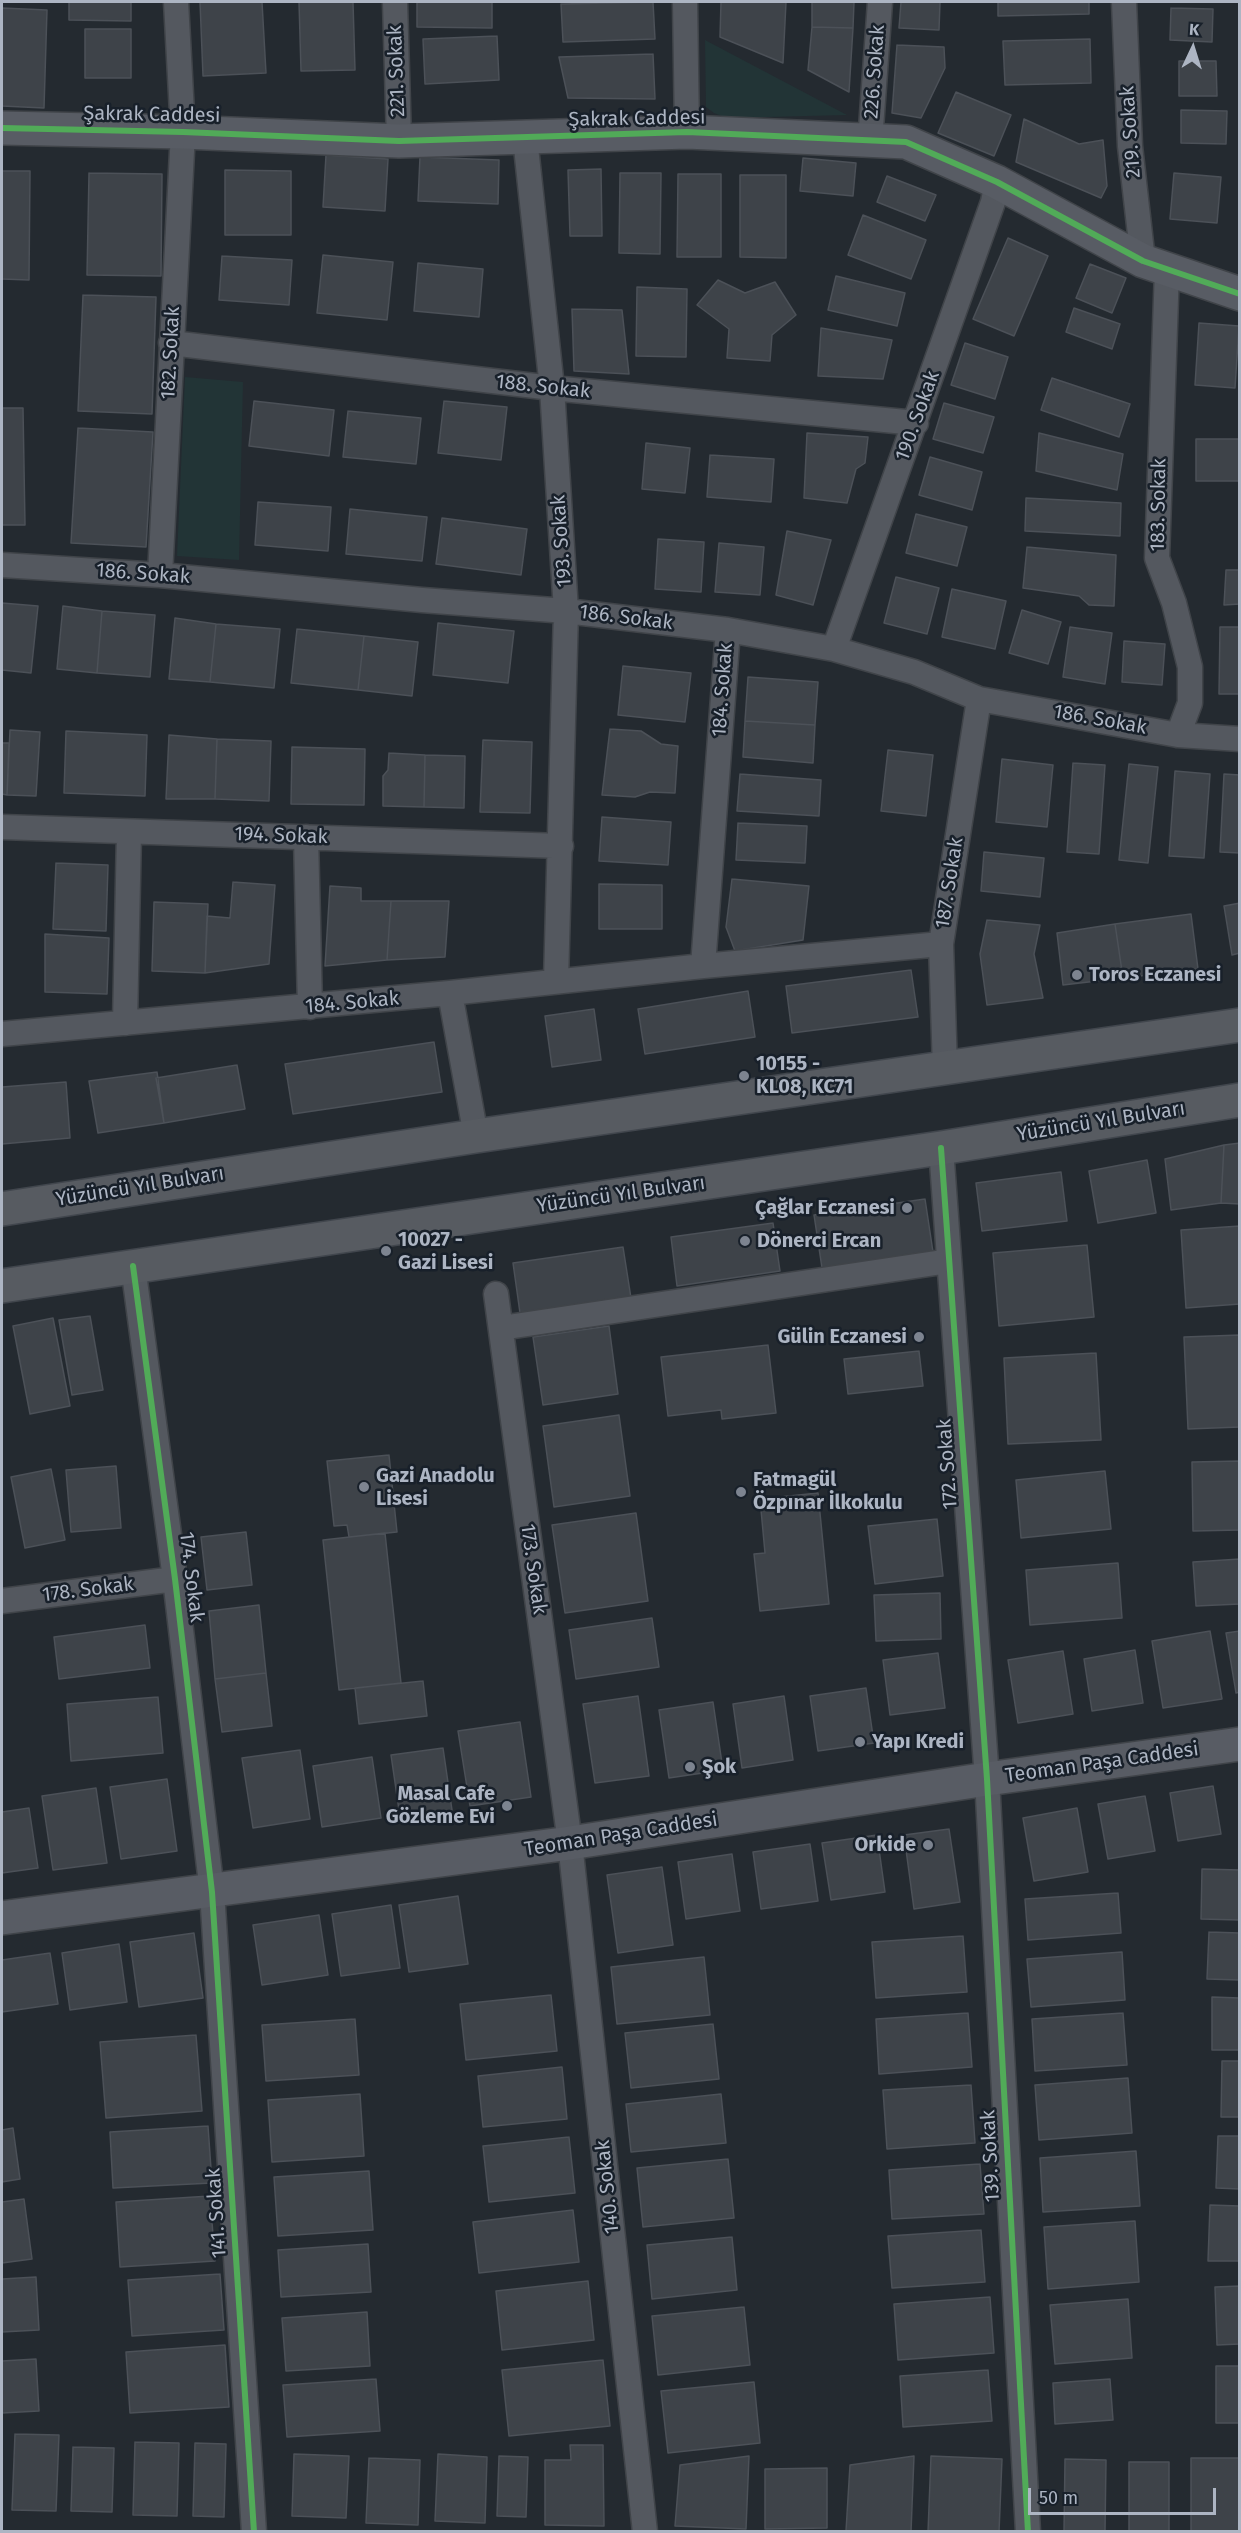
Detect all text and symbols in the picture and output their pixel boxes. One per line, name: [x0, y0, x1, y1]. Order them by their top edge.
north arrow: [1163, 18, 1223, 78]
text: K: [1189, 20, 1200, 39]
street label: 226. Sokak: [860, 24, 890, 120]
street label: 221. Sokak: [383, 25, 411, 117]
street label: 219. Sokak: [1116, 85, 1146, 179]
street label: Şakrak Caddesi: [83, 102, 221, 128]
street label: Şakrak Caddesi: [568, 106, 706, 132]
street label: 182. Sokak: [157, 306, 185, 400]
street label: 190. Sokak: [891, 368, 945, 464]
street label: 188. Sokak: [495, 370, 591, 404]
street label: 183. Sokak: [1146, 458, 1172, 552]
street label: 193. Sokak: [547, 494, 577, 588]
street label: 186. Sokak: [95, 559, 191, 589]
street label: 186. Sokak: [578, 600, 674, 636]
street label: 184. Sokak: [708, 642, 738, 738]
street label: 186. Sokak: [1052, 700, 1148, 740]
street label: 194. Sokak: [234, 822, 328, 850]
street label: 187. Sokak: [931, 836, 969, 930]
place label: Toros Eczanesi: [1089, 963, 1221, 987]
marker: Toros Eczanesi: [1070, 968, 1084, 982]
street label: 184. Sokak: [304, 987, 400, 1019]
place label: 10155 - KL08, KC71: [756, 1052, 853, 1099]
marker: 10155 - KL08, KC71: [737, 1069, 751, 1083]
street label: Yüzüncü Yıl Bulvarı: [1015, 1097, 1187, 1147]
street label: Yüzüncü Yıl Bulvarı: [54, 1162, 226, 1212]
street label: Yüzüncü Yıl Bulvarı: [535, 1171, 707, 1219]
place label: Çağlar Eczanesi: [755, 1196, 895, 1220]
marker: Çağlar Eczanesi: [900, 1201, 914, 1215]
place label: 10027 - Gazi Lisesi: [398, 1228, 493, 1275]
place label: Dönerci Ercan: [757, 1229, 881, 1253]
marker: Dönerci Ercan: [738, 1234, 752, 1248]
marker: 10027 - Gazi Lisesi: [379, 1244, 393, 1258]
place label: Gülin Eczanesi: [777, 1325, 907, 1349]
marker: Gülin Eczanesi: [912, 1330, 926, 1344]
street label: 172. Sokak: [933, 1418, 963, 1510]
place label: Gazi Anadolu Lisesi: [376, 1464, 495, 1511]
place label: Fatmagül Özpınar İlkokulu: [753, 1468, 903, 1515]
marker: Gazi Anadolu Lisesi: [357, 1480, 371, 1494]
marker: Fatmagül Özpınar İlkokulu: [734, 1485, 748, 1499]
street label: 173. Sokak: [515, 1522, 551, 1616]
street label: 174. Sokak: [174, 1530, 208, 1624]
street label: 178. Sokak: [41, 1572, 135, 1608]
place label: Yapı Kredi: [872, 1730, 964, 1754]
marker: Yapı Kredi: [853, 1735, 867, 1749]
street label: Teoman Paşa Caddesi: [1004, 1738, 1200, 1788]
place label: Şok: [702, 1755, 736, 1779]
marker: Şok: [683, 1760, 697, 1774]
place label: Masal Cafe Gözleme Evi: [386, 1782, 495, 1829]
marker: Masal Cafe Gözleme Evi: [500, 1799, 514, 1813]
street label: Teoman Paşa Caddesi: [523, 1808, 719, 1862]
place label: Orkide: [854, 1833, 916, 1857]
marker: Orkide: [921, 1838, 935, 1852]
street label: 139. Sokak: [977, 2109, 1005, 2203]
street label: 140. Sokak: [591, 2139, 625, 2235]
street label: 141. Sokak: [202, 2167, 232, 2259]
scale bar: [1031, 2476, 1218, 2514]
text: 50 m: [1039, 2487, 1078, 2509]

